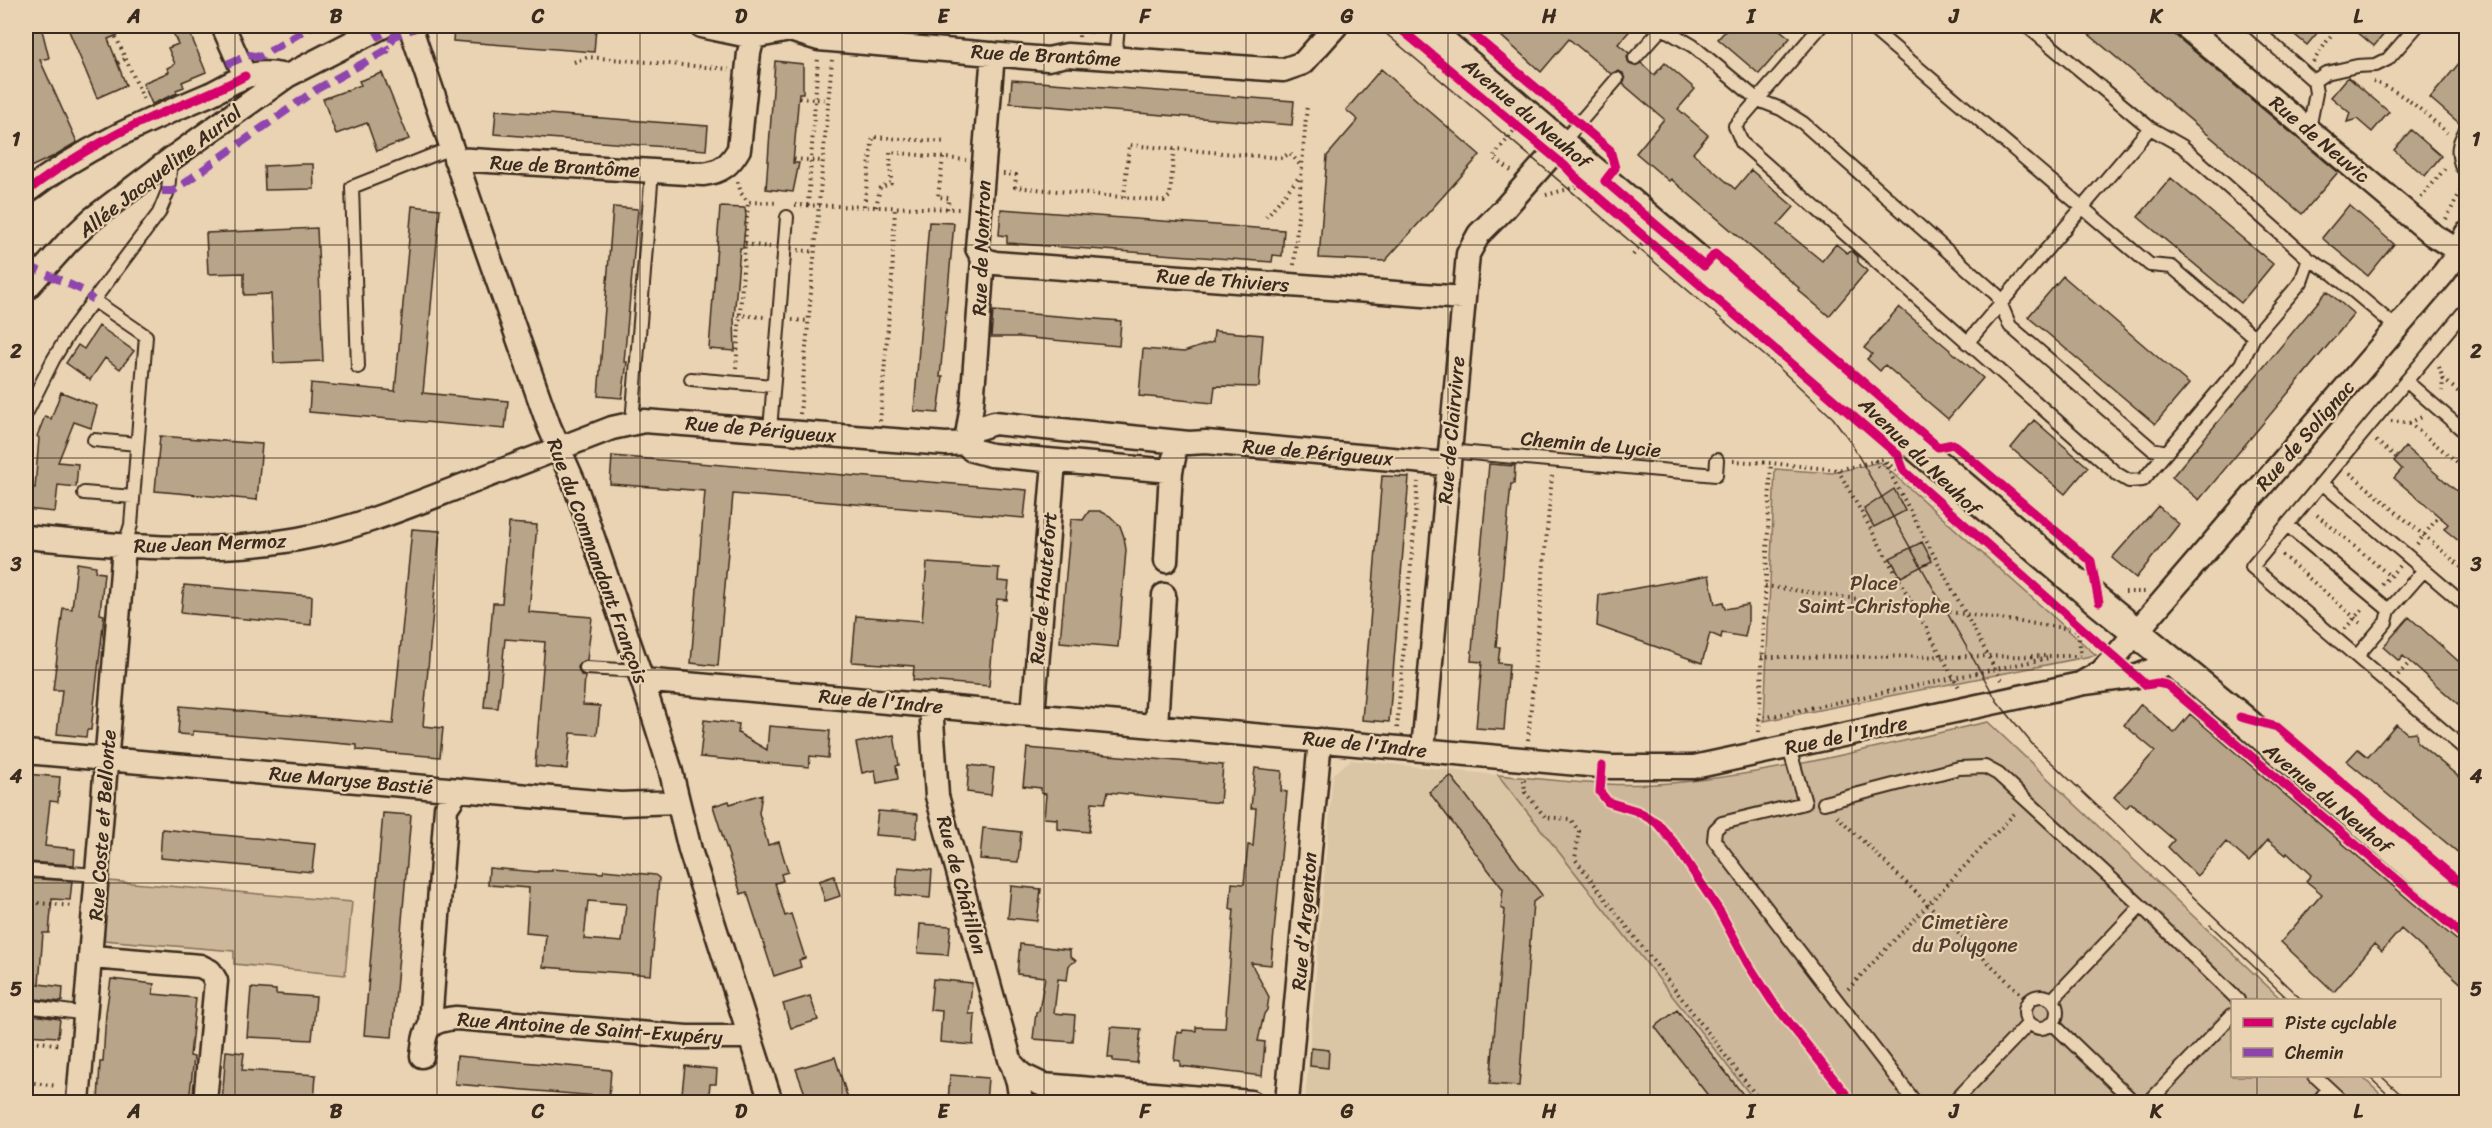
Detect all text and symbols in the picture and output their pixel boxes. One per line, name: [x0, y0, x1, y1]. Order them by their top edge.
text: A: [126, 0, 141, 34]
text: B: [330, 0, 343, 34]
text: C: [531, 0, 545, 34]
text: D: [735, 0, 748, 34]
text: E: [937, 0, 950, 34]
text: F: [1139, 0, 1152, 34]
text: G: [1340, 0, 1354, 34]
text: H: [1541, 0, 1557, 34]
text: I: [1746, 0, 1757, 34]
text: J: [1948, 0, 1960, 34]
text: K: [2149, 0, 2164, 34]
text: L: [2353, 0, 2363, 34]
street label: Rue de Brantôme: [970, 34, 1122, 77]
street label: Avenue du Neuhof: [1453, 48, 1601, 180]
street label: Rue de Neuvic: [2261, 86, 2378, 192]
street label: Allée Jacqueline Auriol: [70, 95, 251, 248]
text: 1: [12, 122, 21, 157]
text: 1: [2472, 122, 2481, 157]
street label: Rue de Brantôme: [489, 145, 641, 188]
street label: Rue de Nontron: [962, 179, 1001, 316]
street label: Rue de Thiviers: [1156, 258, 1291, 303]
text: 2: [9, 334, 22, 369]
text: 2: [2469, 334, 2482, 369]
street label: Rue de Clairvivre: [1428, 355, 1475, 505]
street label: Rue de Solignac: [2247, 372, 2364, 499]
street label: Avenue du Neuhof: [1849, 388, 1991, 526]
street label: Rue de Périgueux: [684, 405, 839, 454]
street label: Chemin de Lycie: [1519, 421, 1663, 468]
street label: Rue de Périgueux: [1241, 428, 1396, 477]
street label: Rue du Commandant François: [537, 433, 659, 690]
street label: Rue de Hautefort: [1019, 510, 1068, 666]
street label: Rue Jean Mermoz: [133, 523, 287, 564]
text: 3: [10, 547, 22, 582]
text: 3: [2470, 547, 2482, 582]
park label: Place Saint-Christophe: [1798, 566, 1950, 624]
street label: Rue de l'Indre: [817, 679, 945, 724]
street label: Rue de l'Indre: [1781, 705, 1911, 766]
street label: Rue de l'Indre: [1301, 721, 1429, 768]
street label: Rue Coste et Bellonte: [78, 728, 127, 922]
street label: Avenue du Neuhof: [2254, 733, 2402, 865]
street label: Rue Maryse Bastié: [268, 756, 434, 805]
text: 4: [9, 759, 23, 794]
text: 4: [2469, 759, 2483, 794]
street label: Rue de Châtillon: [926, 812, 997, 959]
street label: Rue d'Argenton: [1281, 850, 1328, 992]
park label: Cimetière du Polygone: [1912, 905, 2018, 963]
text: 5: [10, 972, 22, 1007]
text: 5: [2470, 972, 2482, 1007]
legend: [2231, 999, 2441, 1077]
street label: Rue Antoine de Saint-Exupéry: [456, 1002, 724, 1055]
text: Piste cyclable: [2285, 1007, 2397, 1039]
text: Chemin: [2285, 1037, 2344, 1069]
text: A: [126, 1094, 141, 1128]
text: B: [330, 1094, 343, 1128]
text: C: [531, 1094, 545, 1128]
text: D: [735, 1094, 748, 1128]
text: E: [937, 1094, 950, 1128]
text: F: [1139, 1094, 1152, 1128]
text: G: [1340, 1094, 1354, 1128]
text: H: [1541, 1094, 1557, 1128]
text: I: [1746, 1094, 1757, 1128]
text: J: [1948, 1094, 1960, 1128]
text: K: [2149, 1094, 2164, 1128]
text: L: [2353, 1094, 2363, 1128]

